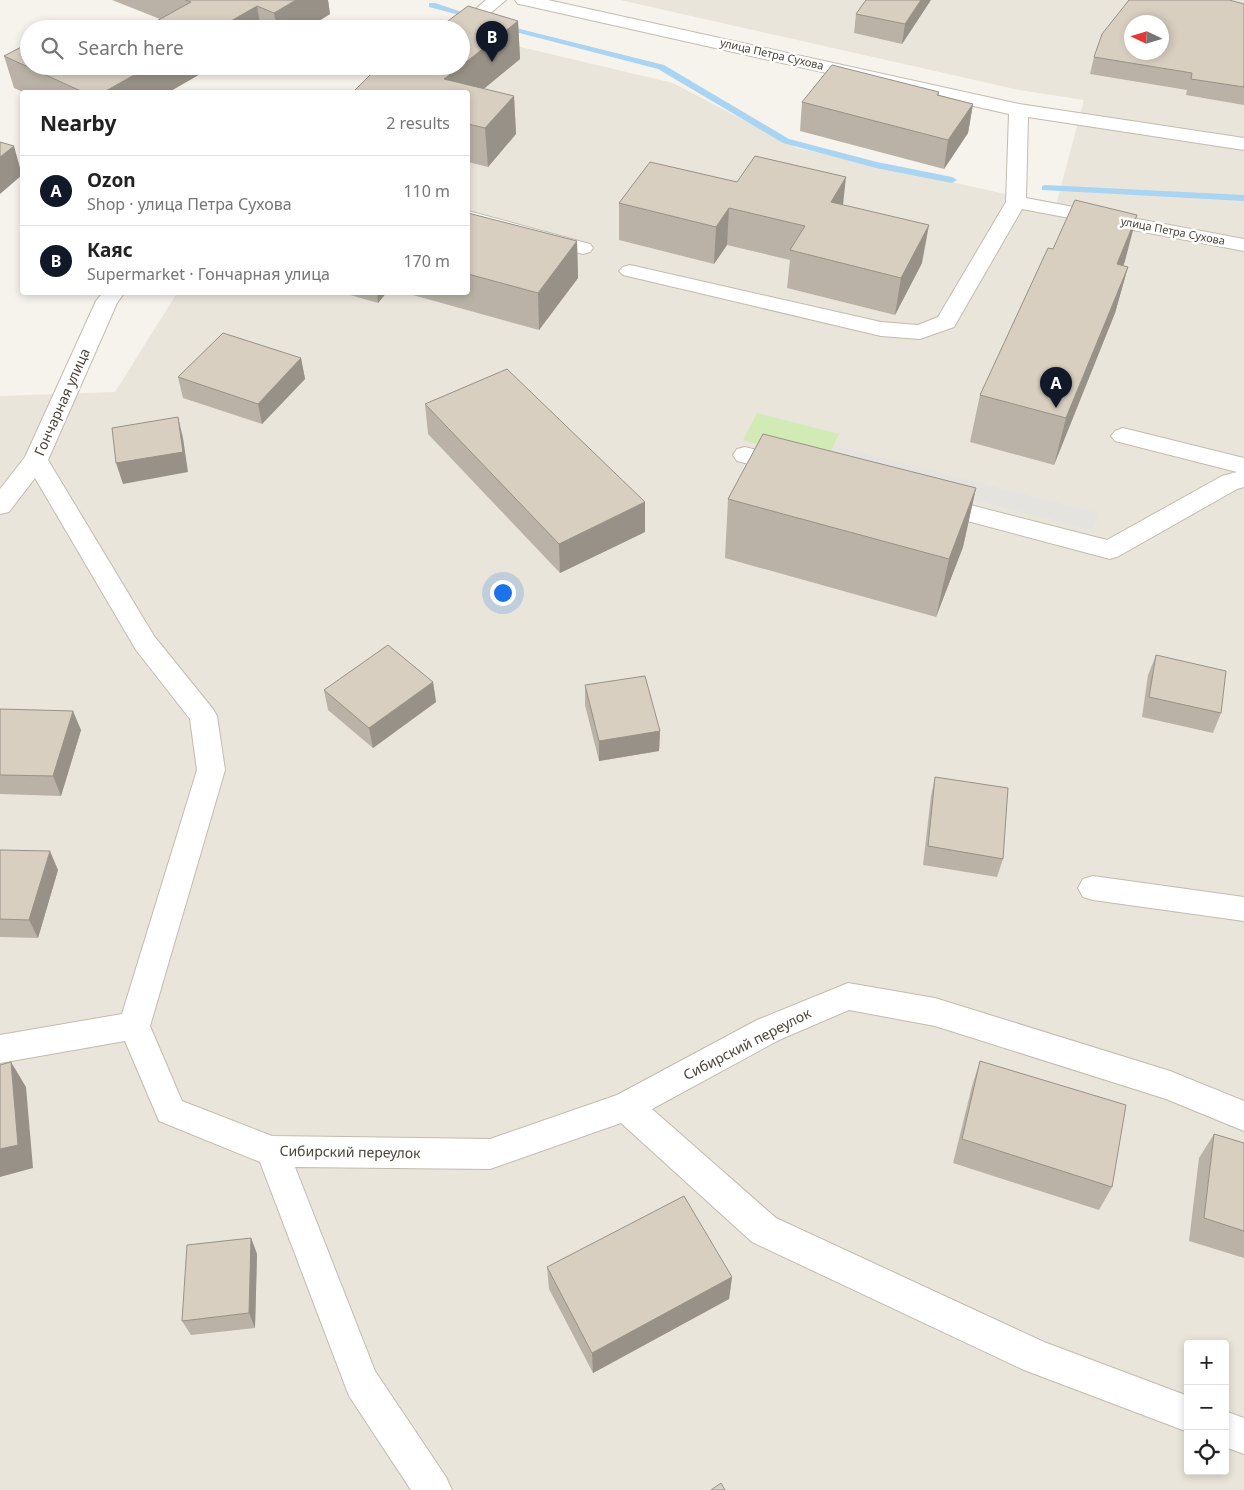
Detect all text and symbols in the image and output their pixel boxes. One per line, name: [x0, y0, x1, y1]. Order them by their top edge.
north arrow: [1124, 15, 1169, 60]
search box: [20, 20, 470, 75]
pin: B: [476, 21, 508, 62]
icon: search: [38, 34, 66, 62]
street label: улица Петра Сухова: [719, 34, 825, 73]
text: Search here: [78, 35, 184, 61]
text: Nearby: [40, 109, 116, 137]
text: 2 results: [386, 112, 450, 134]
text: Ozon: [87, 167, 136, 193]
text: A: [50, 180, 62, 202]
text: 110 m: [403, 180, 450, 202]
text: Shop · улица Петра Сухова: [87, 193, 292, 215]
street label: улица Петра Сухова: [1120, 213, 1226, 248]
text: Каяс: [87, 237, 133, 263]
text: B: [51, 250, 61, 272]
text: 170 m: [403, 250, 450, 272]
text: Supermarket · Гончарная улица: [87, 263, 330, 285]
street label: Гончарная улица: [29, 345, 94, 459]
pin: A: [1040, 367, 1072, 408]
your location: [490, 580, 516, 606]
street label: Сибирский переулок: [680, 1003, 814, 1084]
street label: Сибирский переулок: [279, 1141, 421, 1162]
map controls: [1184, 1340, 1229, 1475]
button: +: [1184, 1340, 1229, 1385]
button: −: [1184, 1385, 1229, 1430]
button: locate: [1184, 1430, 1229, 1475]

